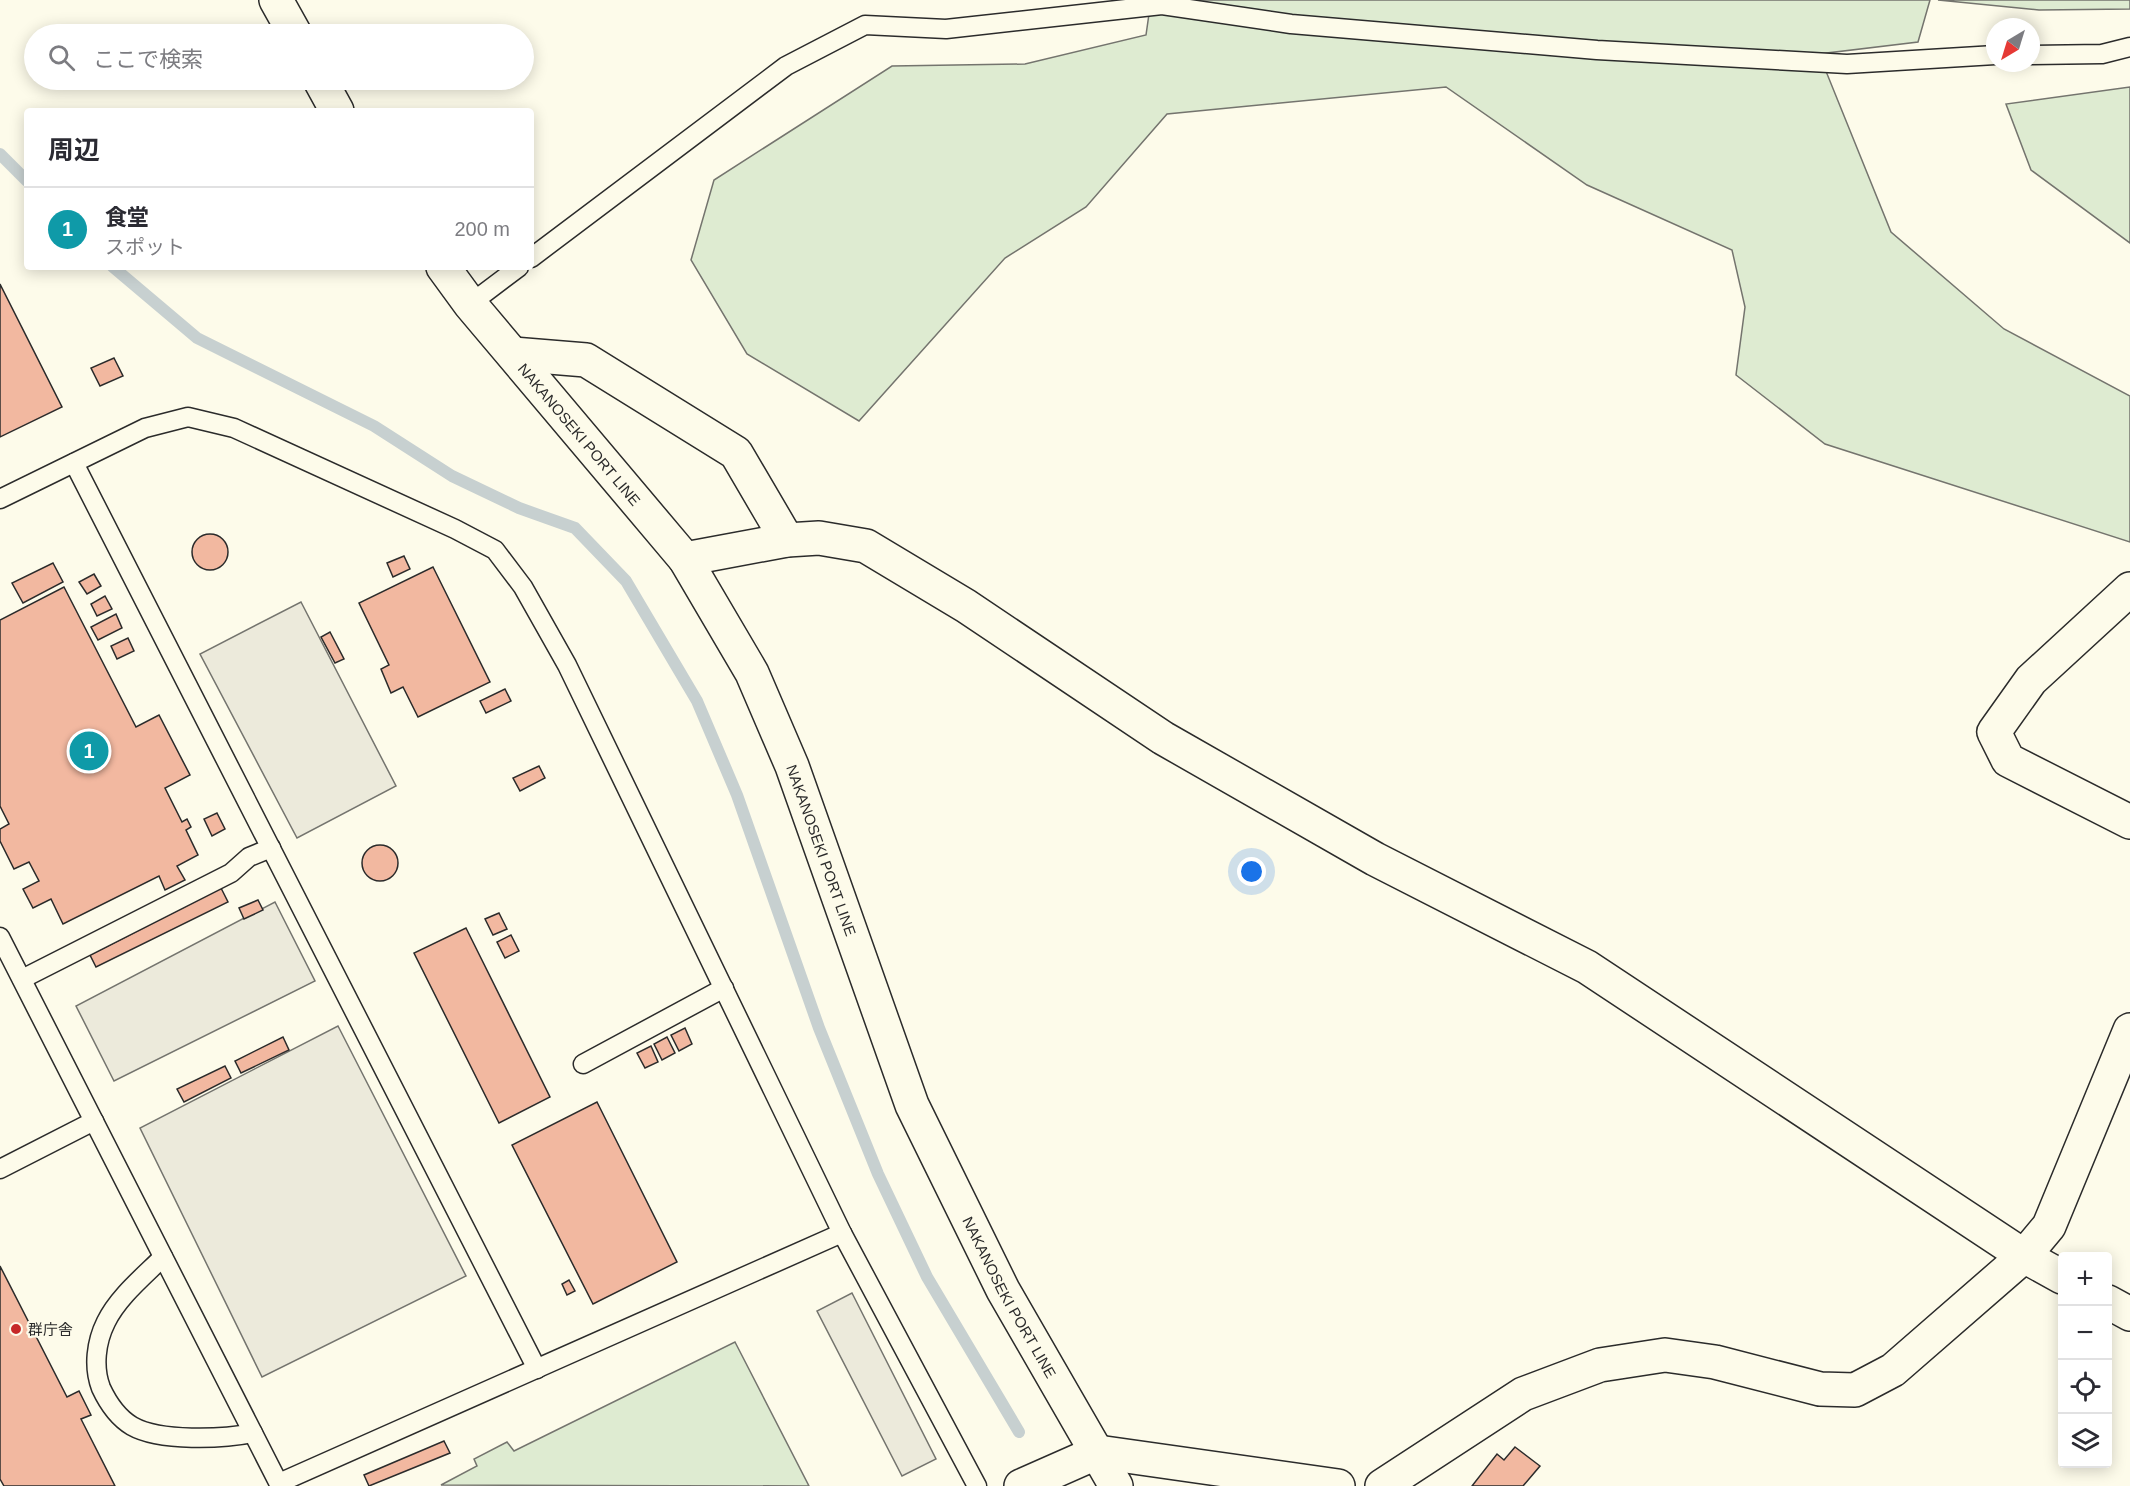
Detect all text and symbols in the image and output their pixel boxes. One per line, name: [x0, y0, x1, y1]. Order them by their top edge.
north arrow: [1986, 18, 2040, 72]
search box: [24, 24, 534, 90]
icon: search: [45, 41, 78, 74]
text: ここで検索: [93, 47, 203, 72]
text: 周辺: [48, 135, 100, 165]
text: 食堂: [105, 205, 149, 230]
text: 1: [62, 218, 73, 240]
text: 200 m: [454, 218, 510, 240]
text: スポット: [105, 236, 185, 258]
street label: NAKANOSEKI PORT LINE: [515, 360, 644, 509]
pin: 1: [70, 728, 109, 774]
street label: NAKANOSEKI PORT LINE: [784, 762, 860, 938]
your location: [1237, 857, 1266, 886]
street label: NAKANOSEKI PORT LINE: [960, 1214, 1060, 1381]
map controls: [2058, 1252, 2112, 1468]
button: +: [2058, 1252, 2112, 1306]
button: −: [2058, 1306, 2112, 1360]
place label: 群庁舎: [28, 1321, 73, 1338]
marker: 群庁舎: [9, 1322, 23, 1336]
button: locate: [2058, 1360, 2112, 1414]
button: layers: [2058, 1414, 2112, 1468]

